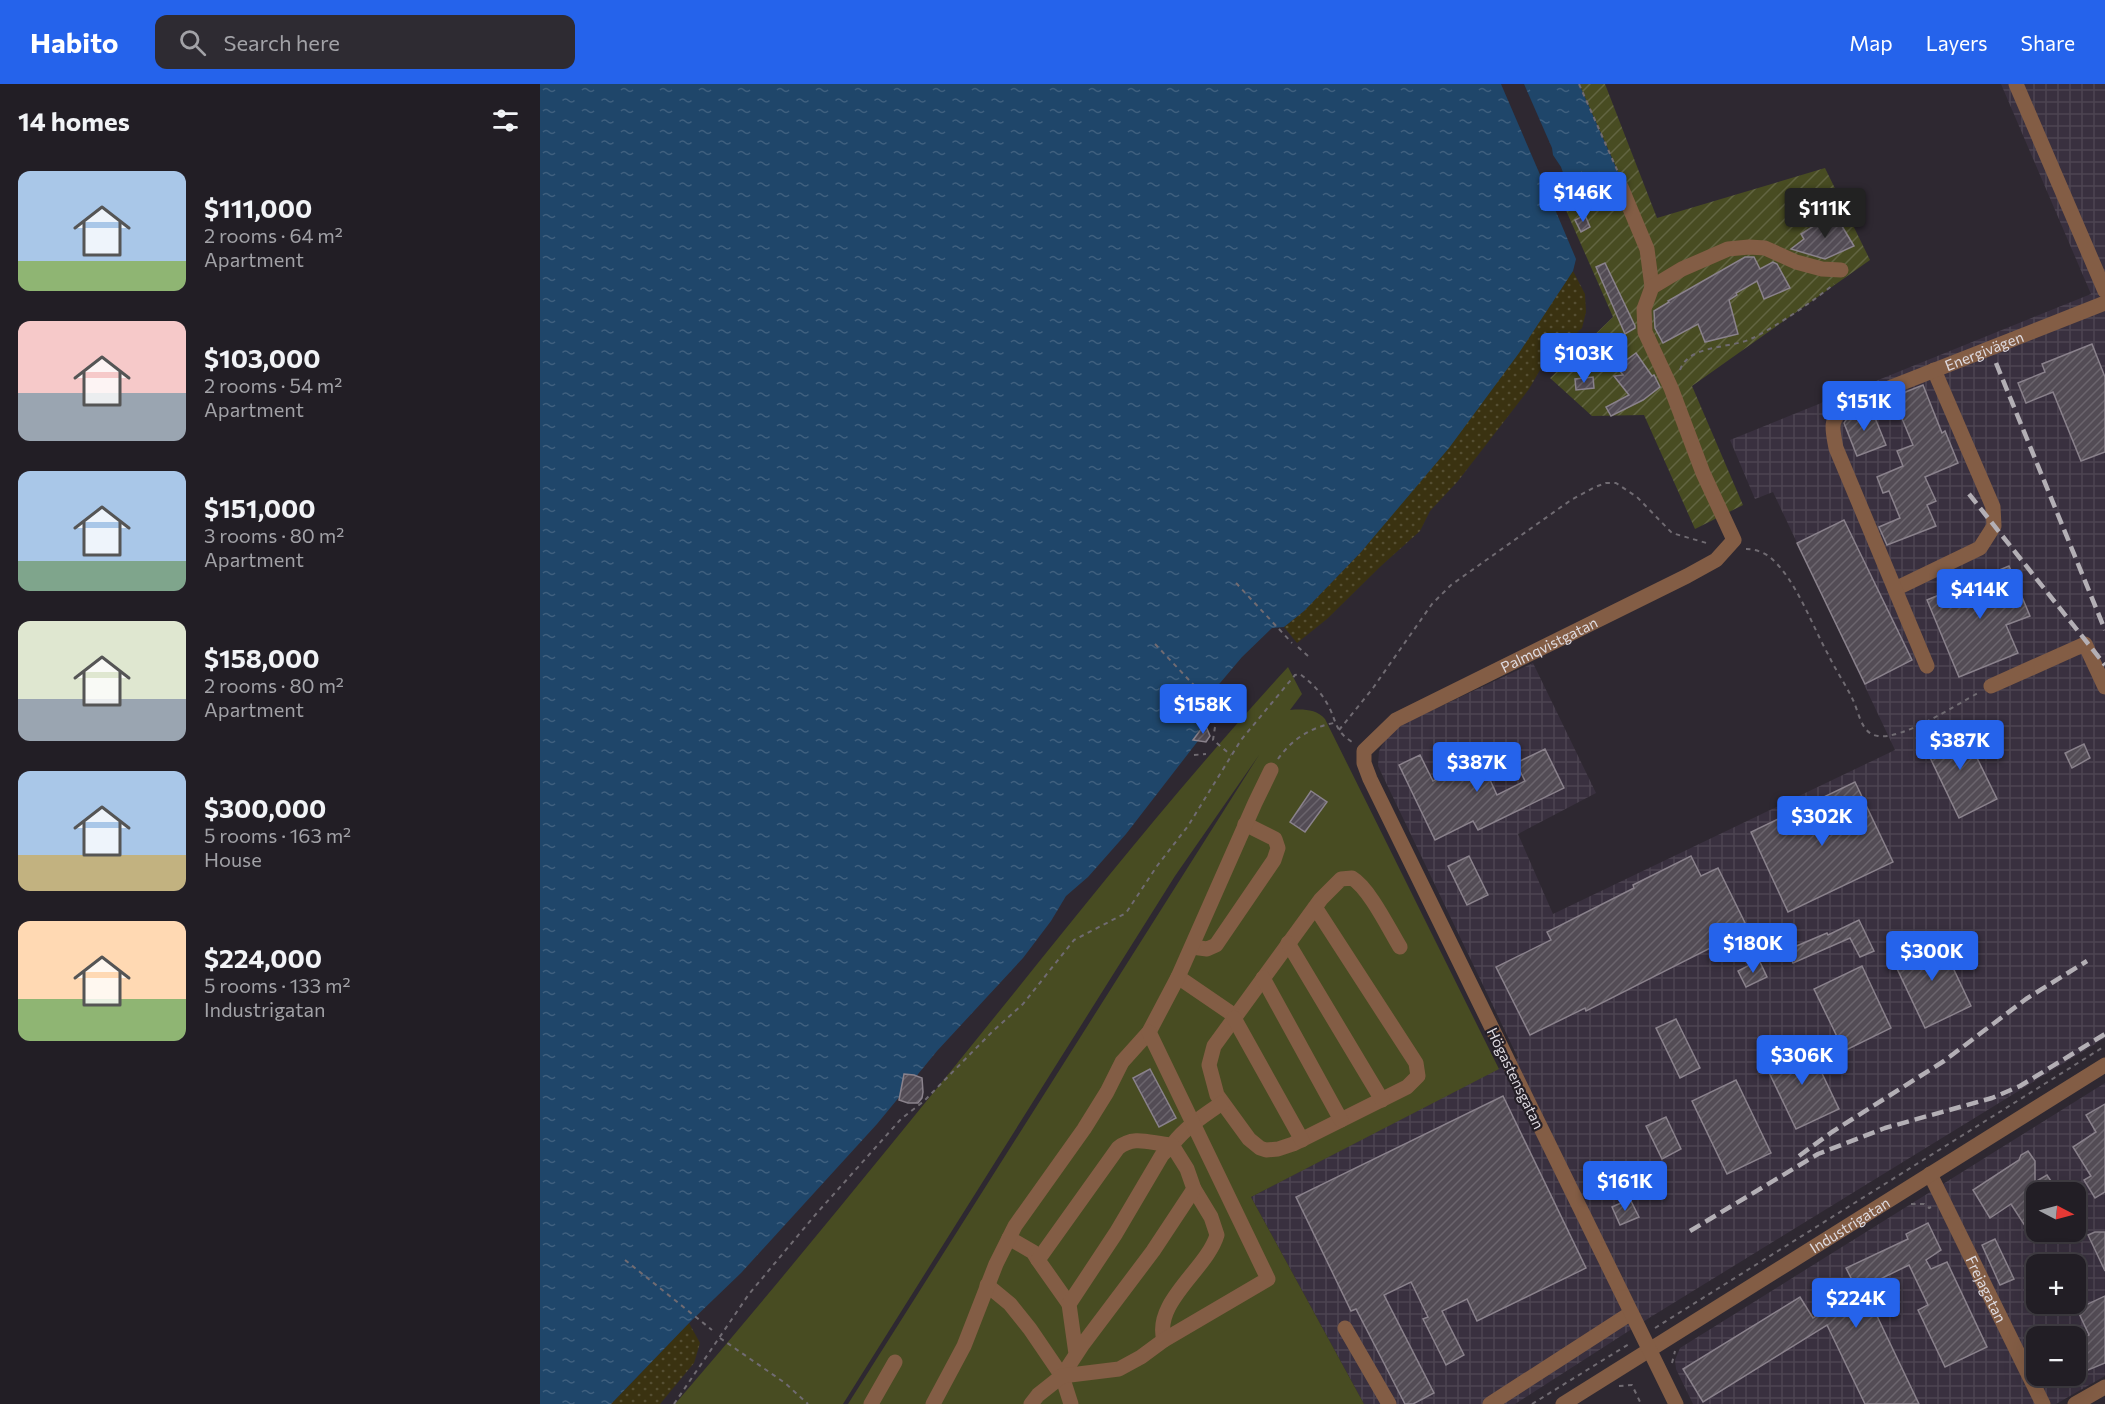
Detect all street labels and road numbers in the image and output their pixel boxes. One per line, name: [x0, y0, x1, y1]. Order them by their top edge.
street label: Energivägen: [1942, 327, 2026, 374]
street label: Palmqvistgatan: [1497, 613, 1600, 676]
street label: Högastensgatan: [1484, 1024, 1548, 1132]
street label: Industrigatan: [1806, 1193, 1893, 1257]
street label: Frejagatan: [1962, 1252, 2010, 1325]

